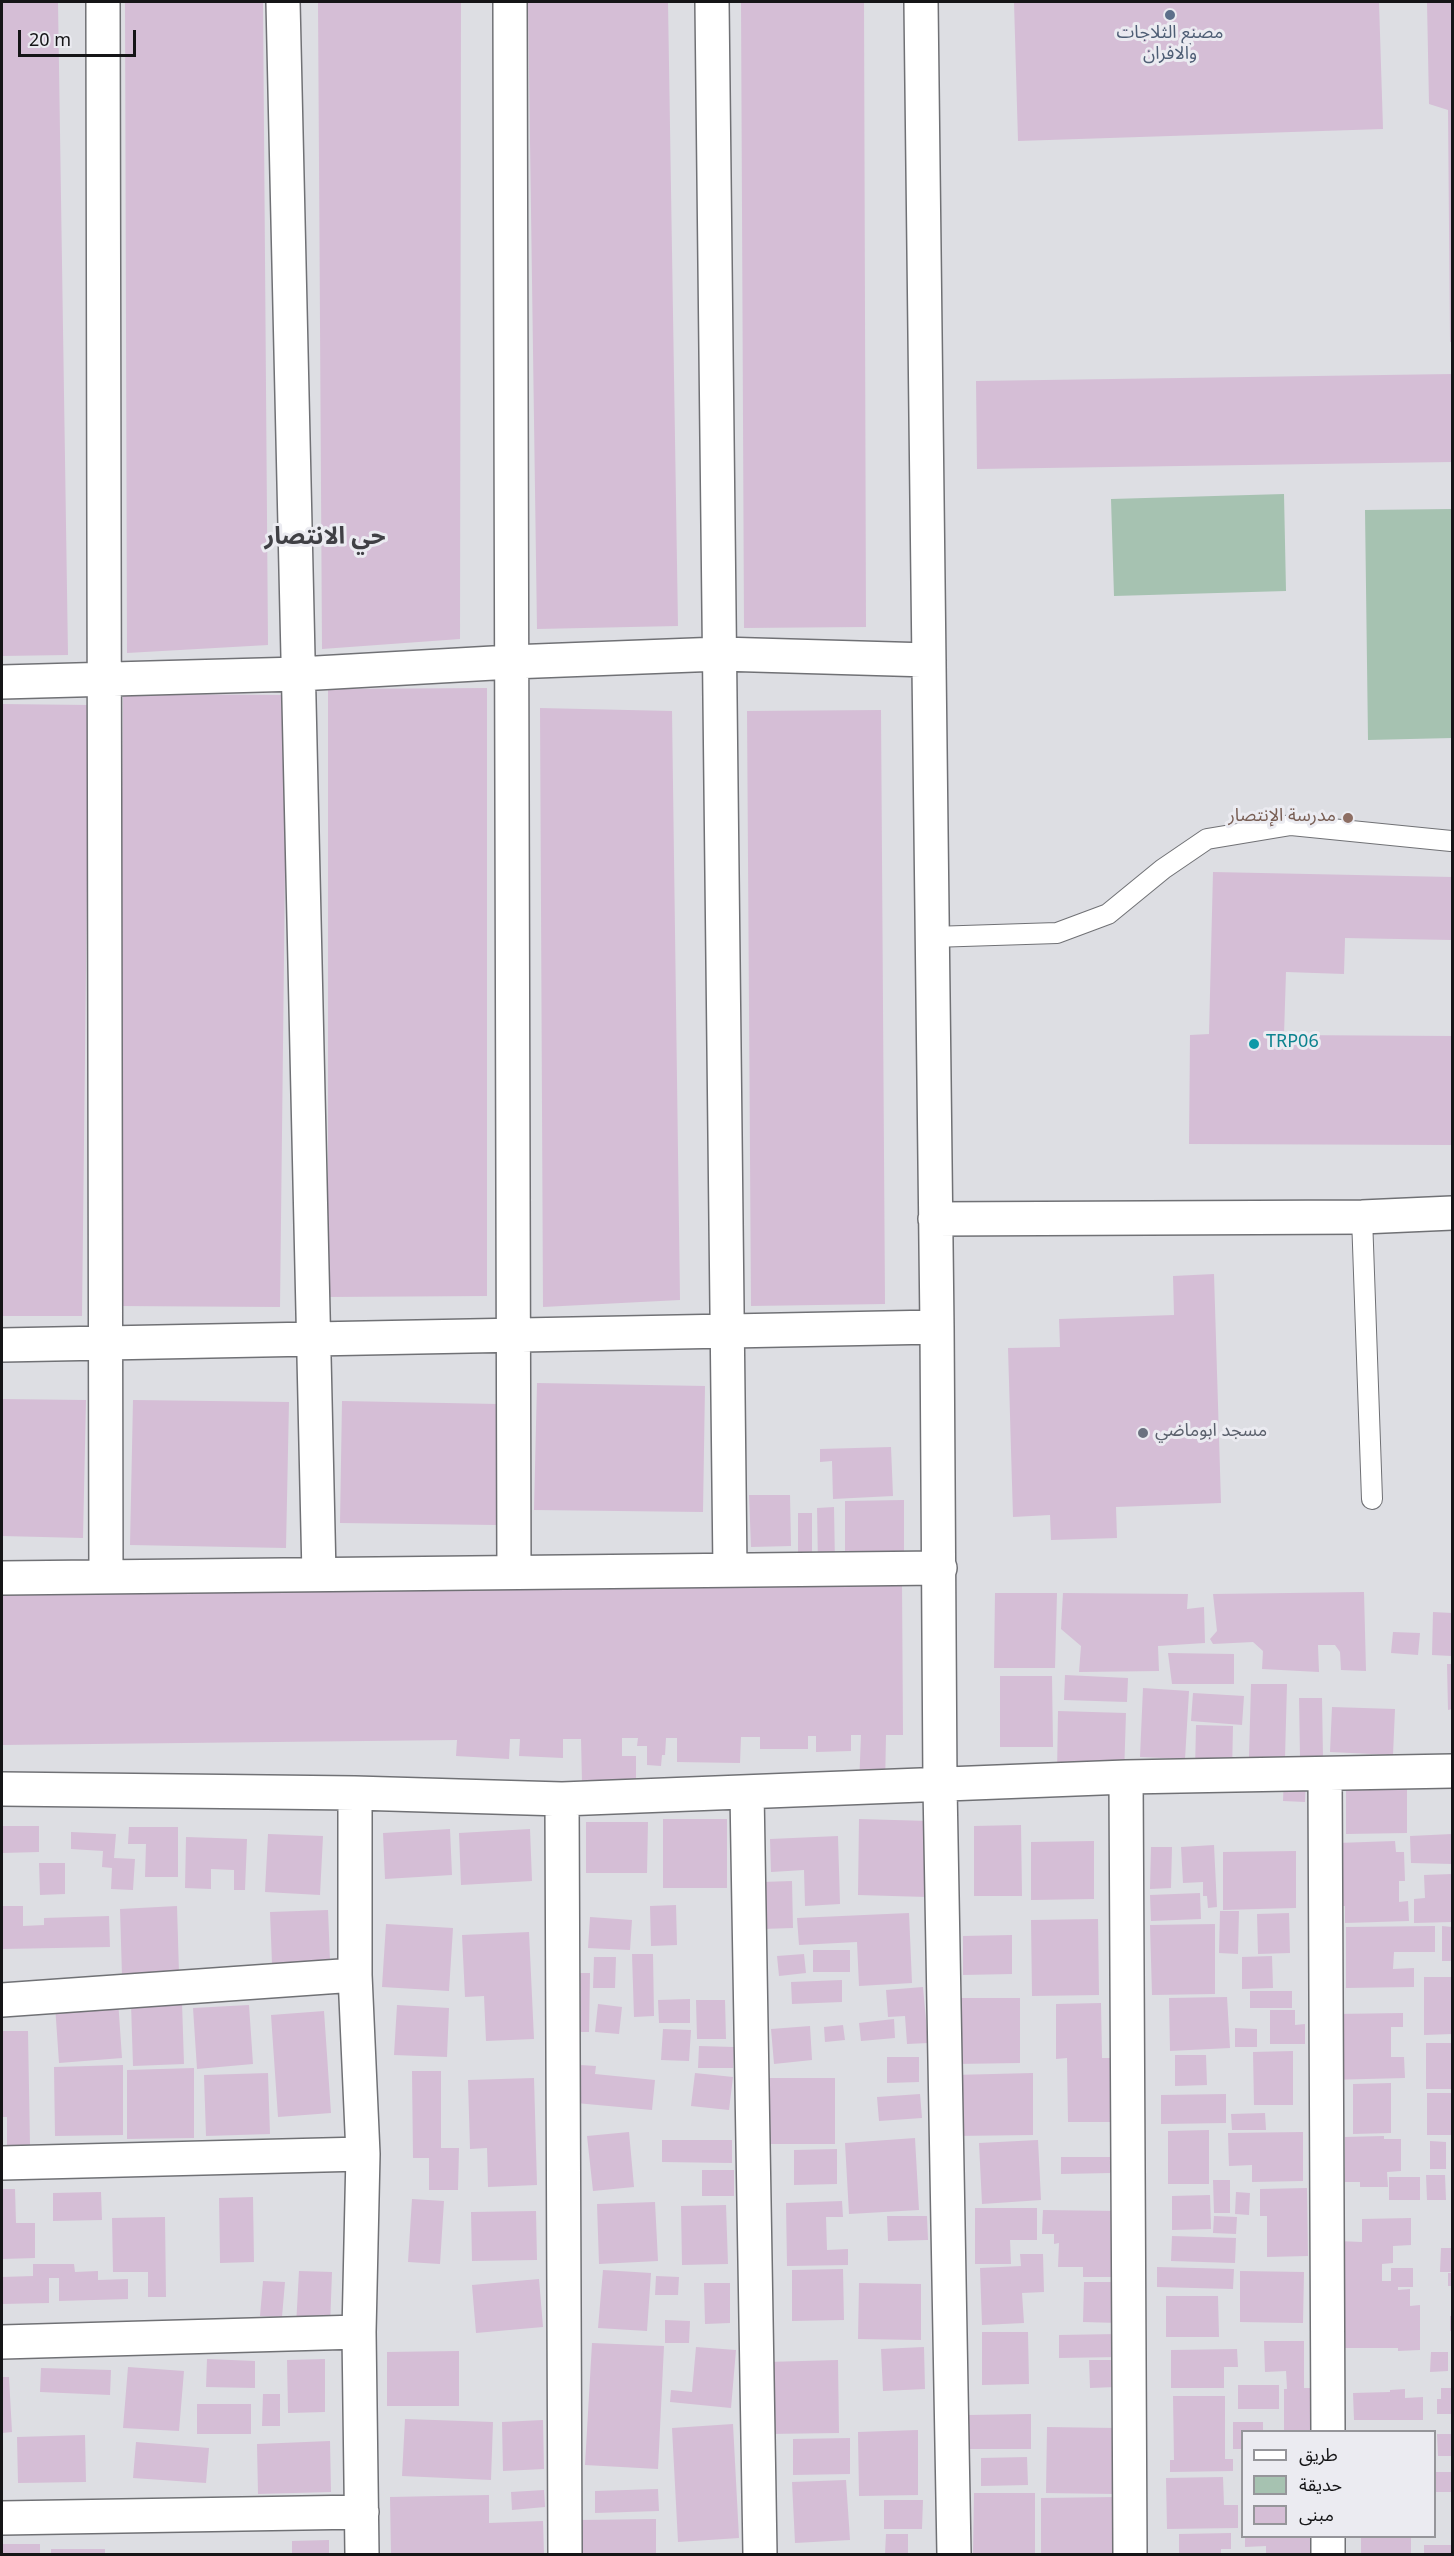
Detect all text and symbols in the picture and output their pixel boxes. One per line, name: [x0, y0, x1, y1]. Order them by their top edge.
marker: مصنع الثلاجات والافران: [1163, 8, 1177, 22]
scale bar: [21, 18, 140, 56]
text: 20 m: [29, 21, 71, 59]
place label: مصنع الثلاجات والافران: [1116, 24, 1224, 66]
district label: حي الانتصار: [264, 526, 386, 554]
place label: مدرسة الإنتصار: [1228, 807, 1336, 829]
marker: مدرسة الإنتصار: [1341, 811, 1355, 825]
place label: TRP06: [1266, 1033, 1319, 1055]
marker: TRP06: [1247, 1037, 1261, 1051]
place label: مسجد ابوماضي: [1155, 1422, 1267, 1444]
marker: مسجد ابوماضي: [1136, 1426, 1150, 1440]
legend: [1241, 2430, 1436, 2538]
text: طريق: [1299, 2436, 1338, 2474]
text: حديقة: [1299, 2466, 1342, 2504]
text: مبنى: [1299, 2496, 1334, 2534]

